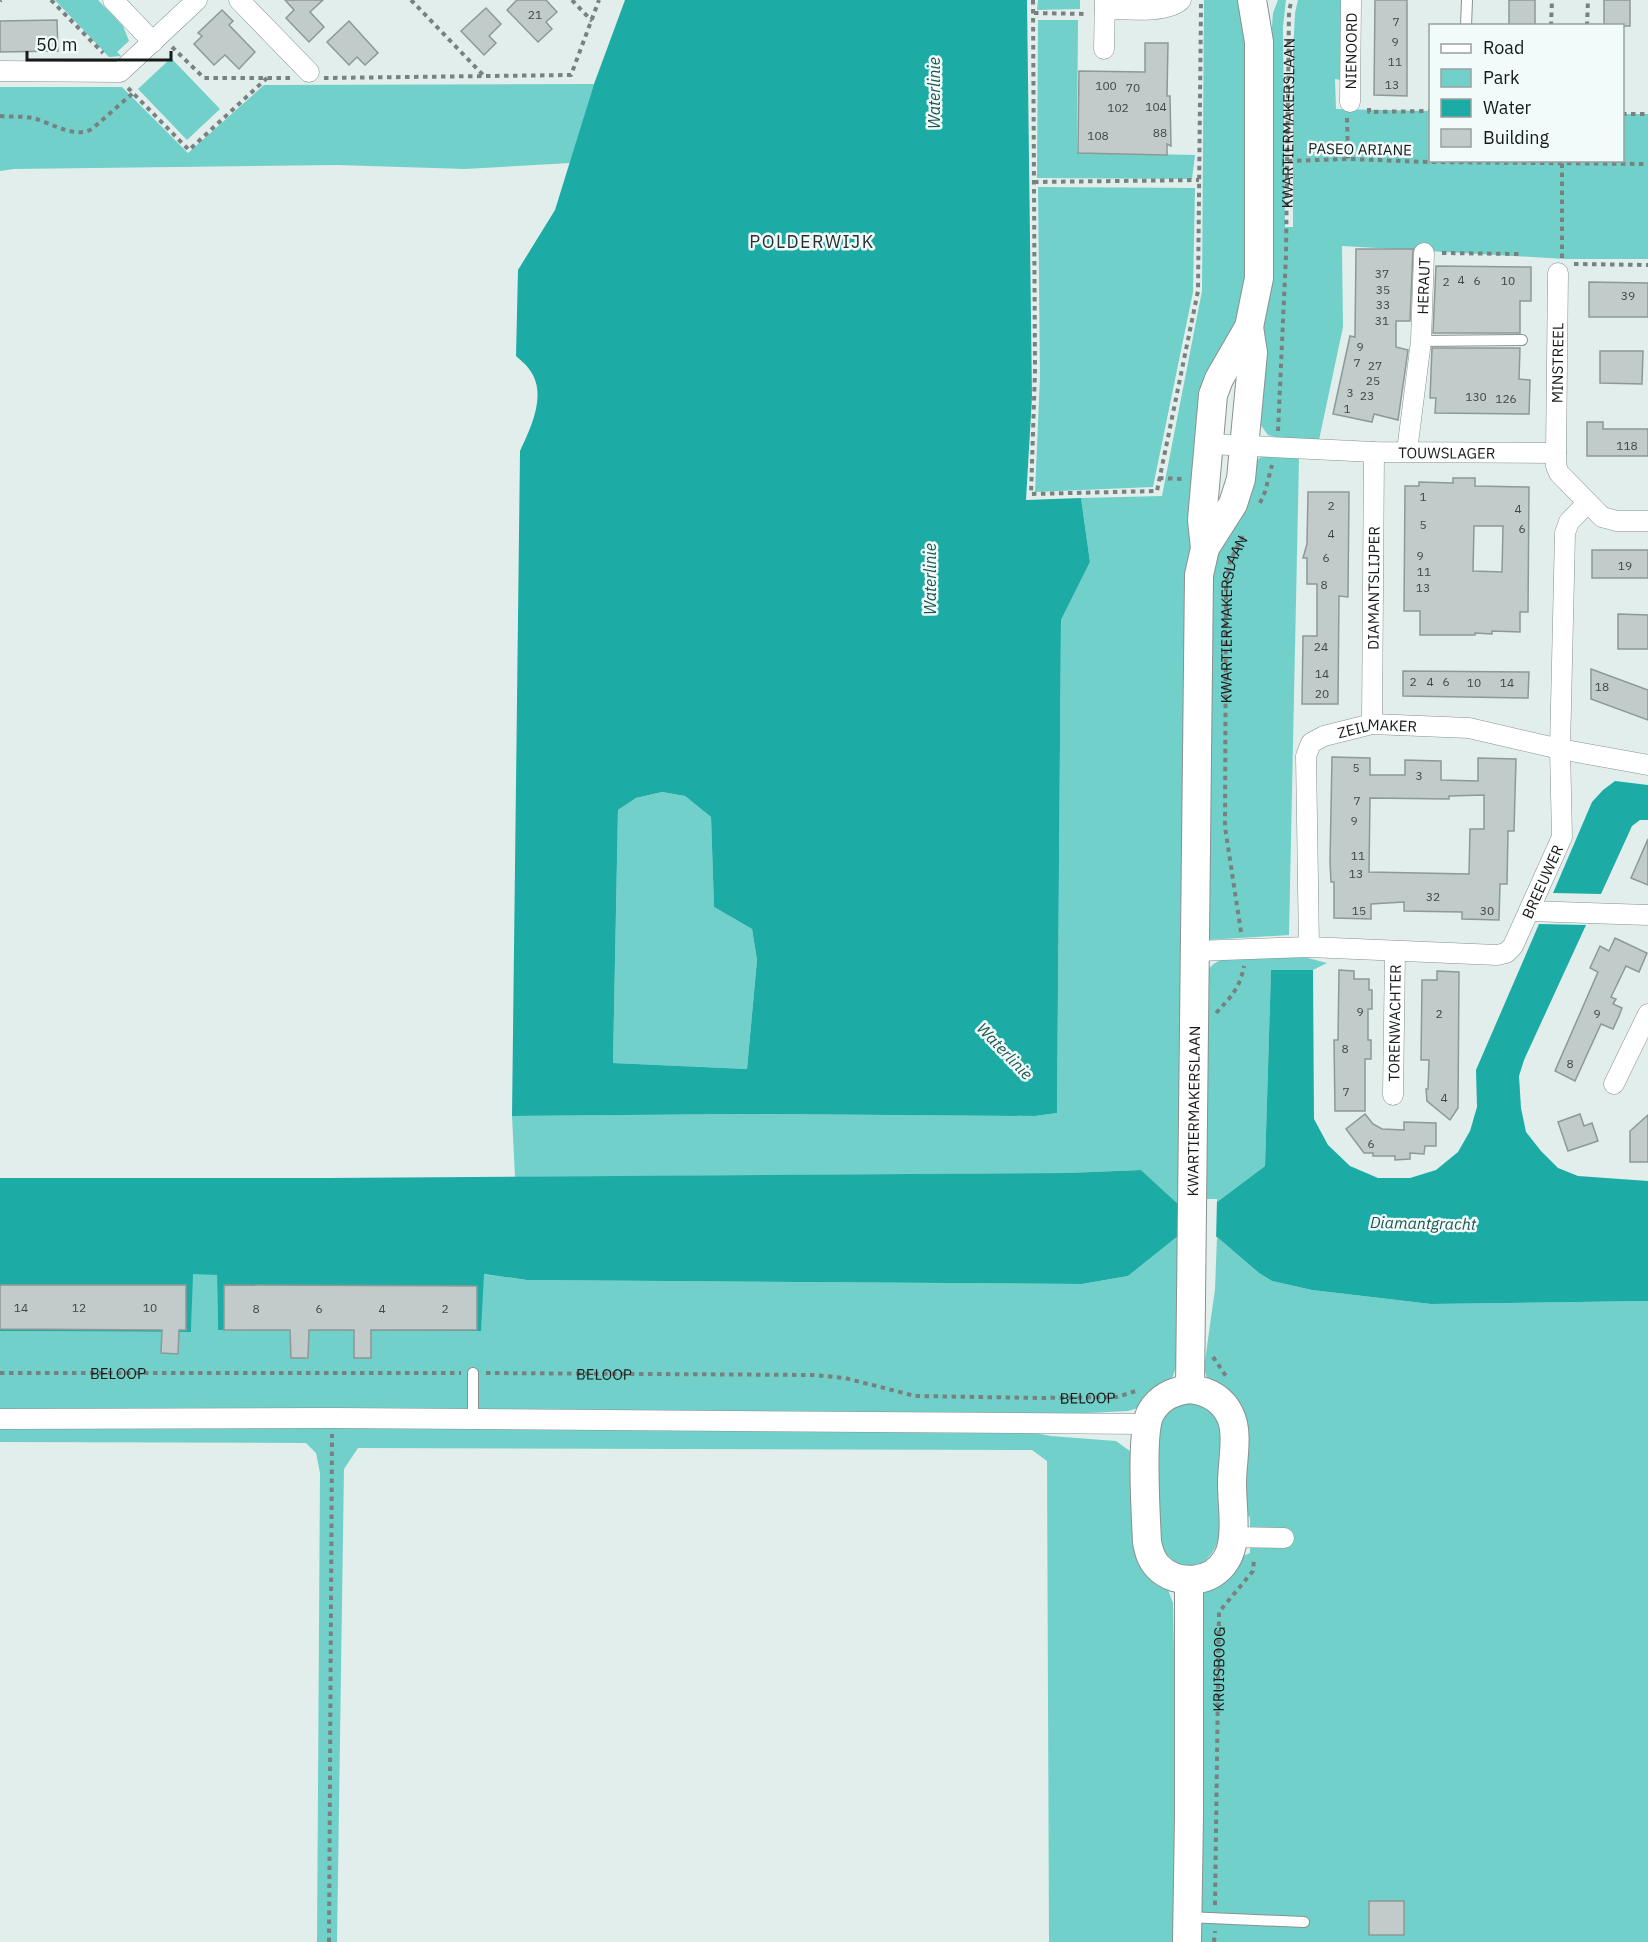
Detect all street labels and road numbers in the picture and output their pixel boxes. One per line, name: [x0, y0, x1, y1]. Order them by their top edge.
street label: NIENOORD: [1341, 12, 1360, 90]
street label: KWARTIERMAKERSLAAN: [1277, 38, 1298, 209]
street label: PASEO ARIANE: [1308, 139, 1412, 159]
street label: HERAUT: [1412, 257, 1433, 315]
street label: MINSTREEL: [1547, 322, 1567, 403]
street label: TOUWSLAGER: [1398, 443, 1495, 462]
street label: DIAMANTSLIJPER: [1363, 526, 1383, 650]
street label: KWARTIERMAKERSLAAN: [1216, 532, 1251, 704]
street label: ZEILMAKER: [1335, 714, 1417, 742]
street label: BREEUWER: [1517, 842, 1567, 921]
street label: TORENWACHTER: [1384, 964, 1404, 1082]
street label: KWARTIERMAKERSLAAN: [1183, 1026, 1204, 1196]
street label: BELOOP: [90, 1364, 146, 1383]
street label: BELOOP: [576, 1364, 632, 1383]
street label: BELOOP: [1059, 1388, 1116, 1407]
street label: KRUISBOOG: [1208, 1626, 1228, 1712]

